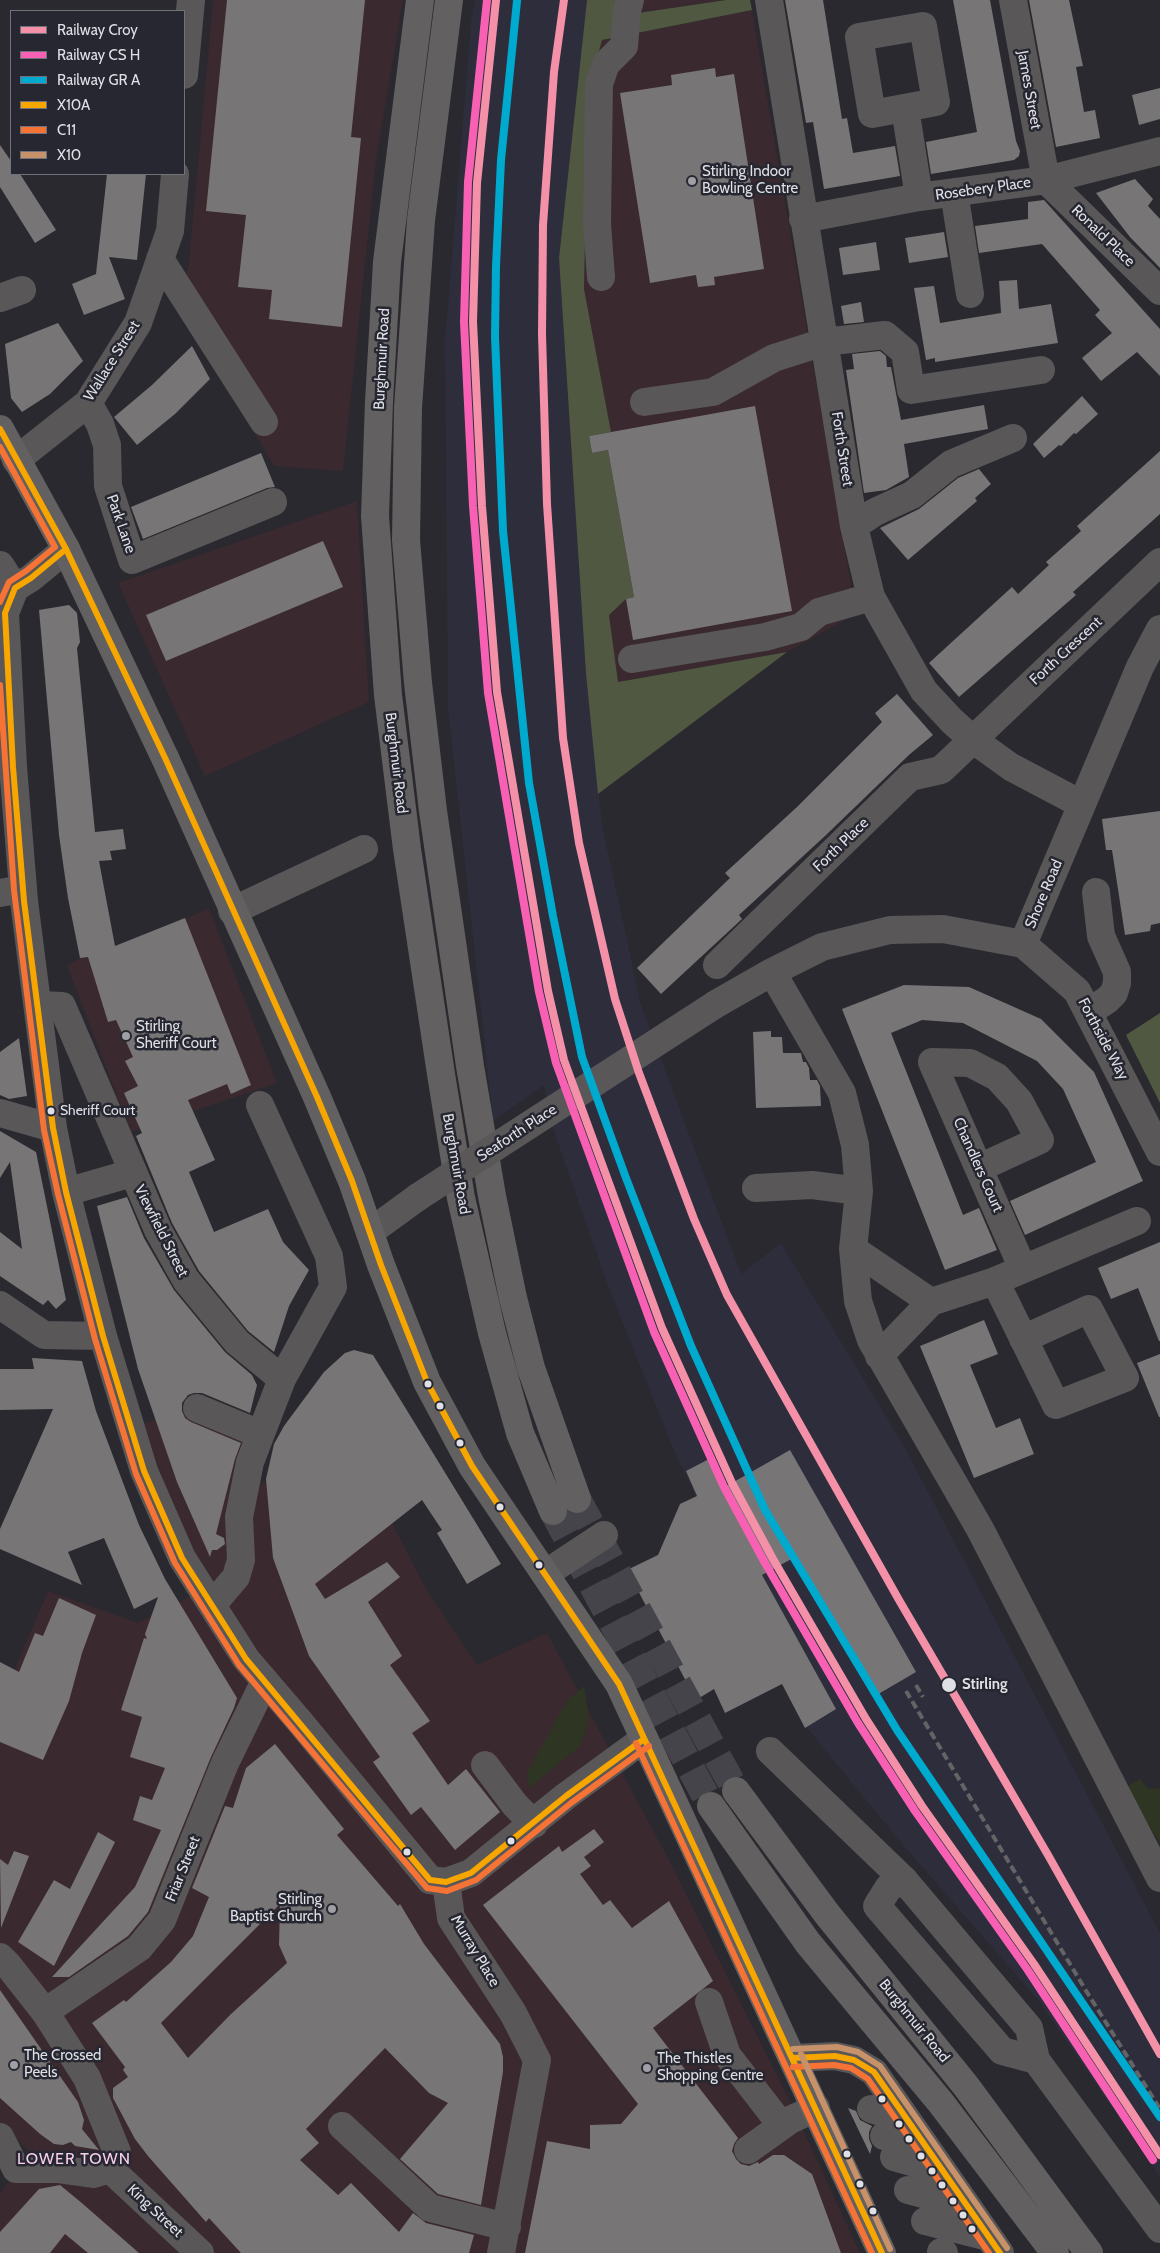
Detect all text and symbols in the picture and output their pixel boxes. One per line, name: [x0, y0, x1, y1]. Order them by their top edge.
legend: [10, 10, 185, 175]
text: Railway Croy: [57, 21, 138, 39]
text: Railway CS H: [57, 46, 140, 64]
street label: James Street: [1013, 49, 1045, 131]
text: Railway GR A: [57, 71, 140, 89]
text: X10A: [57, 96, 90, 114]
text: C11: [57, 121, 76, 139]
text: X10: [57, 146, 81, 164]
place label: Stirling Indoor Bowling Centre: [702, 163, 798, 198]
street label: Rosebery Place: [934, 173, 1032, 205]
marker: Stirling Indoor Bowling Centre: [686, 175, 698, 187]
street label: Ronald Place: [1067, 201, 1139, 271]
street label: Burghmuir Road: [370, 308, 394, 410]
street label: Wallace Street: [80, 317, 144, 405]
street label: Forth Street: [827, 410, 857, 488]
street label: Park Lane: [103, 492, 139, 556]
street label: Forth Crescent: [1026, 613, 1106, 689]
street label: Burghmuir Road: [381, 711, 411, 815]
street label: Forth Place: [809, 814, 873, 876]
street label: Shore Road: [1021, 857, 1067, 931]
street label: Forthside Way: [1074, 995, 1132, 1083]
place label: Stirling Sheriff Court: [136, 1018, 217, 1053]
marker: Stirling Sheriff Court: [120, 1030, 132, 1042]
street label: Seaforth Place: [474, 1101, 560, 1165]
place label: Sheriff Court: [60, 1103, 135, 1119]
marker: Sheriff Court: [46, 1106, 56, 1116]
street label: Burghmuir Road: [438, 1112, 474, 1216]
street label: Chandlers Court: [949, 1115, 1007, 1215]
street label: Viewfield Street: [130, 1182, 192, 1280]
unlabelled marker: [423, 1379, 433, 1389]
unlabelled marker: [435, 1401, 445, 1411]
unlabelled marker: [455, 1438, 465, 1448]
unlabelled marker: [495, 1502, 505, 1512]
unlabelled marker: [534, 1560, 544, 1570]
marker: Stirling: [940, 1676, 958, 1694]
place label: Stirling: [962, 1676, 1008, 1694]
street label: Friar Street: [162, 1834, 204, 1904]
unlabelled marker: [506, 1836, 516, 1846]
unlabelled marker: [402, 1847, 412, 1857]
place label: Stirling Baptist Church: [230, 1891, 322, 1926]
marker: Stirling Baptist Church: [326, 1903, 338, 1915]
street label: Murray Place: [446, 1912, 504, 1990]
street label: Burghmuir Road: [875, 1976, 953, 2066]
place label: The Crossed Peels: [24, 2047, 101, 2082]
place label: The Thistles Shopping Centre: [657, 2050, 763, 2085]
marker: The Crossed Peels: [8, 2059, 20, 2071]
marker: The Thistles Shopping Centre: [641, 2062, 653, 2074]
unlabelled marker: [877, 2094, 887, 2104]
unlabelled marker: [894, 2119, 904, 2129]
unlabelled marker: [904, 2134, 914, 2144]
district label: LOWER TOWN: [16, 2149, 132, 2169]
unlabelled marker: [842, 2149, 852, 2159]
unlabelled marker: [916, 2151, 926, 2161]
unlabelled marker: [927, 2166, 937, 2176]
unlabelled marker: [855, 2179, 865, 2189]
unlabelled marker: [937, 2180, 947, 2190]
street label: King Street: [123, 2181, 187, 2241]
unlabelled marker: [948, 2196, 958, 2206]
unlabelled marker: [868, 2206, 878, 2216]
unlabelled marker: [958, 2210, 968, 2220]
unlabelled marker: [967, 2224, 977, 2234]

